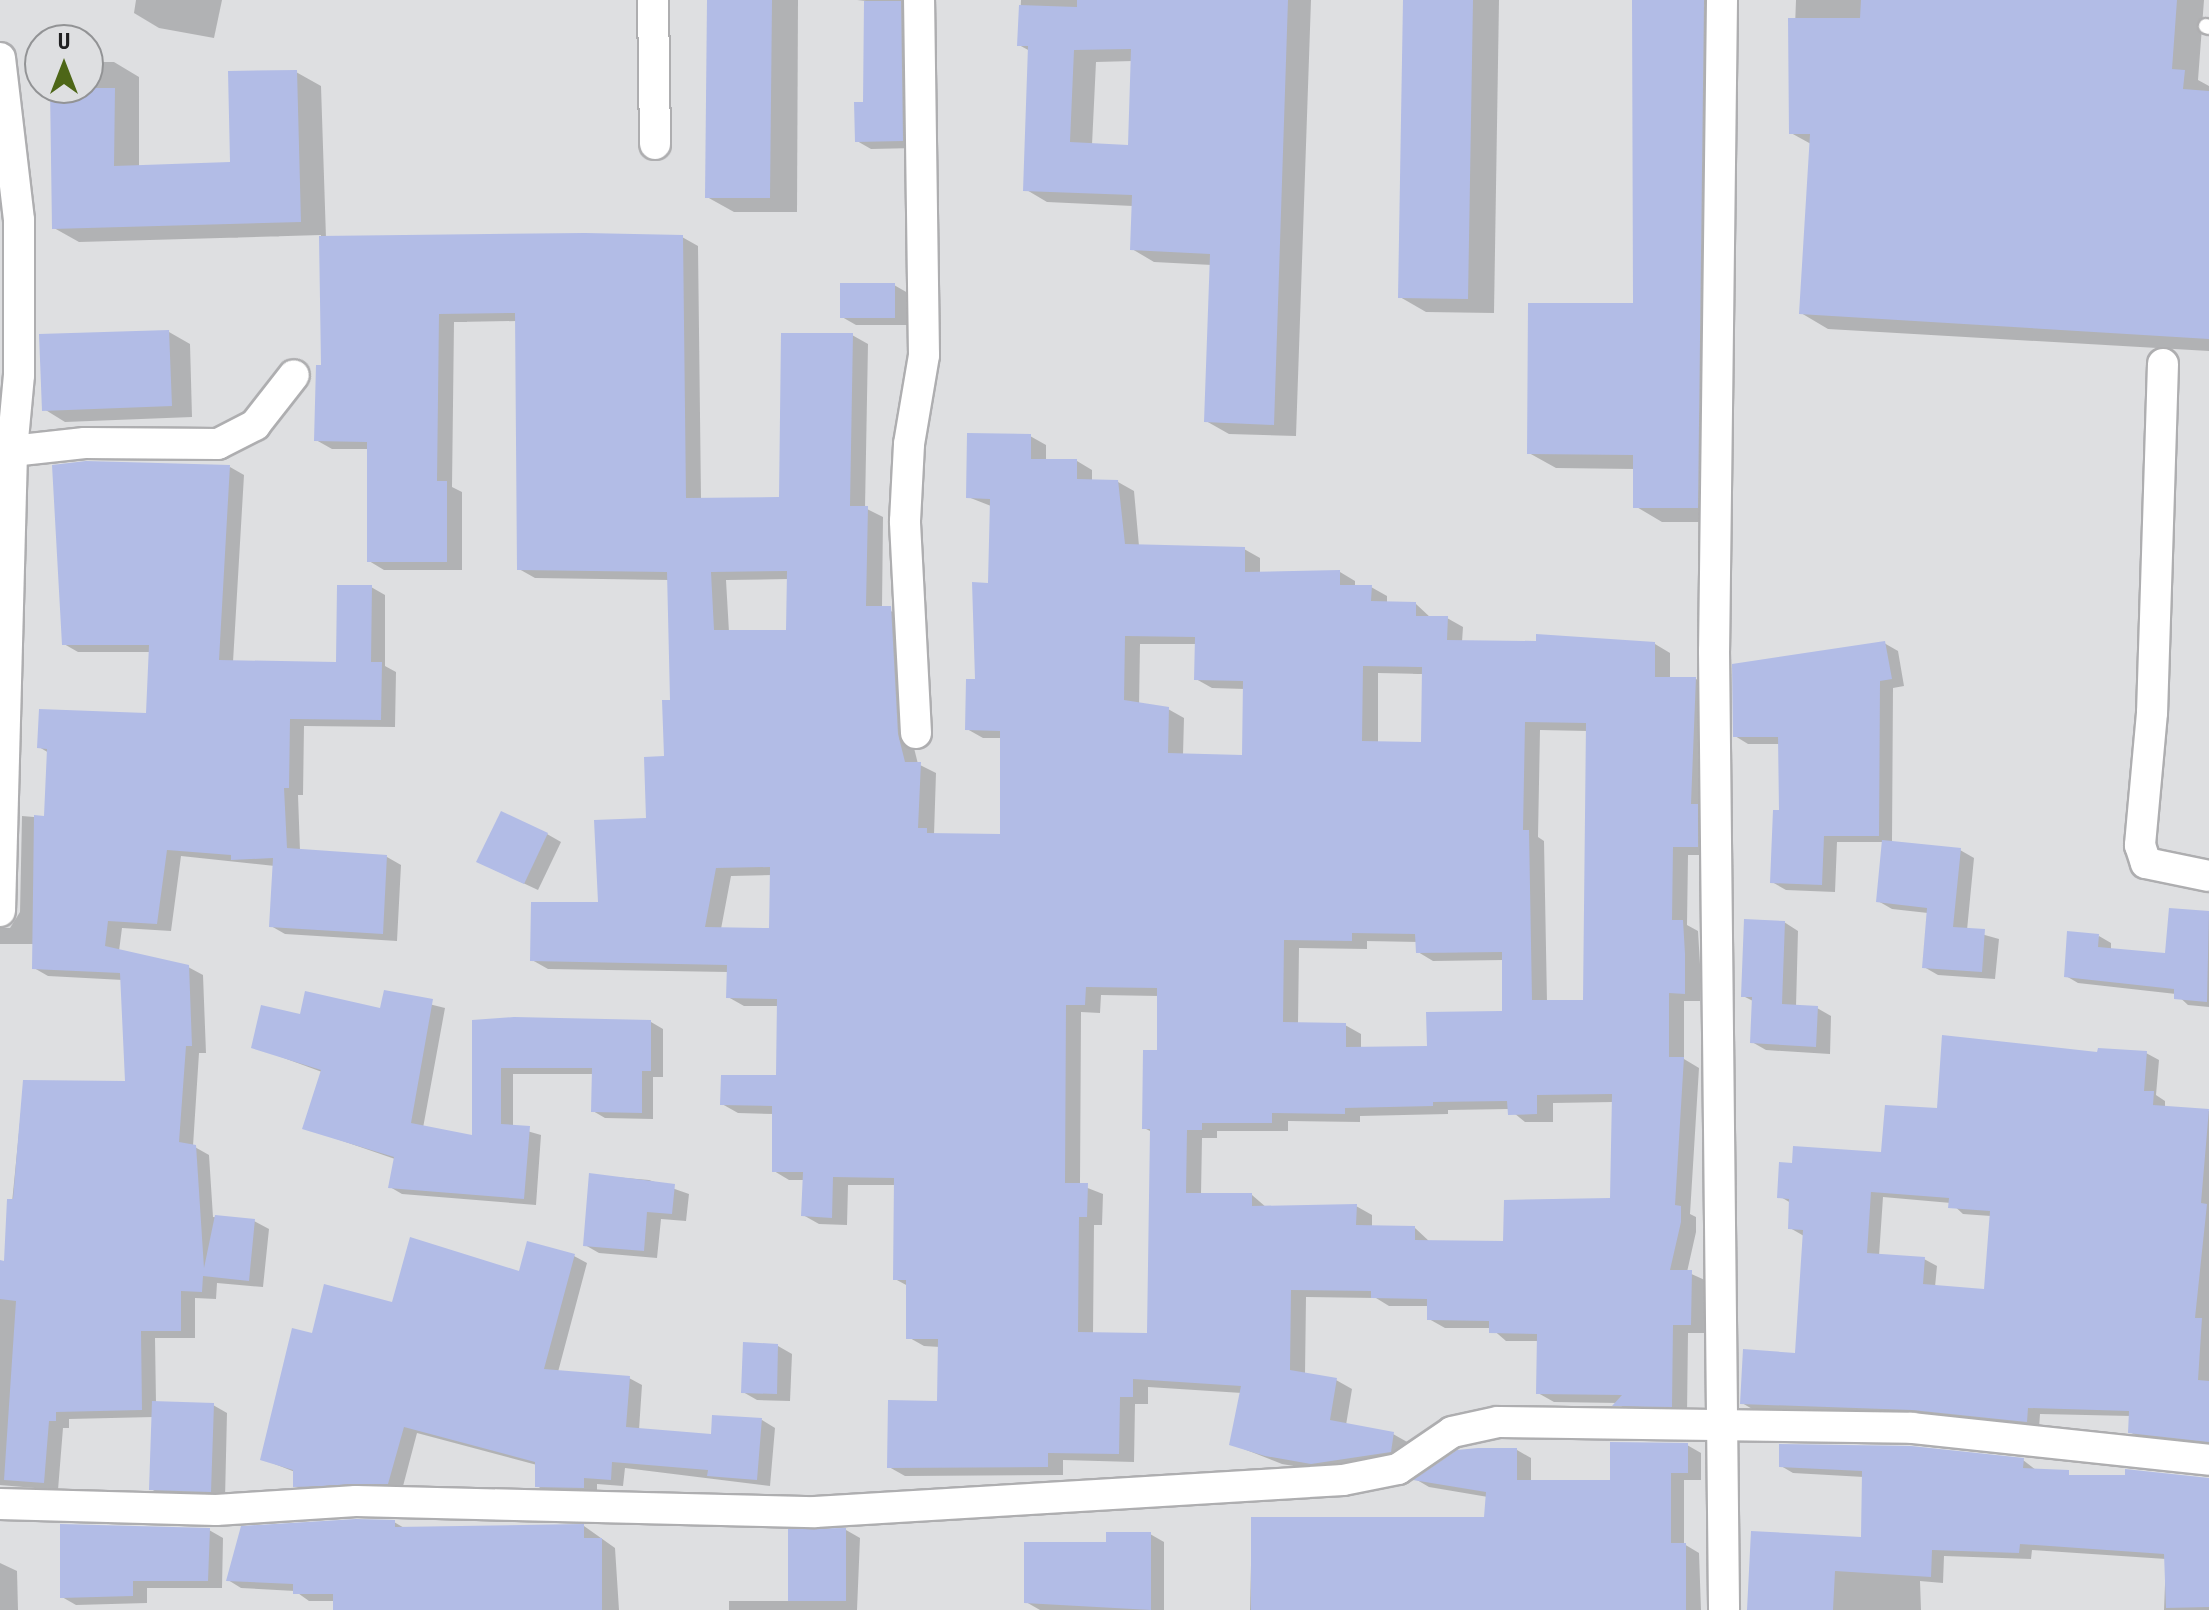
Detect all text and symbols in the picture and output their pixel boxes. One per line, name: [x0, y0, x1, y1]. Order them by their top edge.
north arrow: [24, 24, 104, 104]
text: U: [58, 29, 70, 54]

